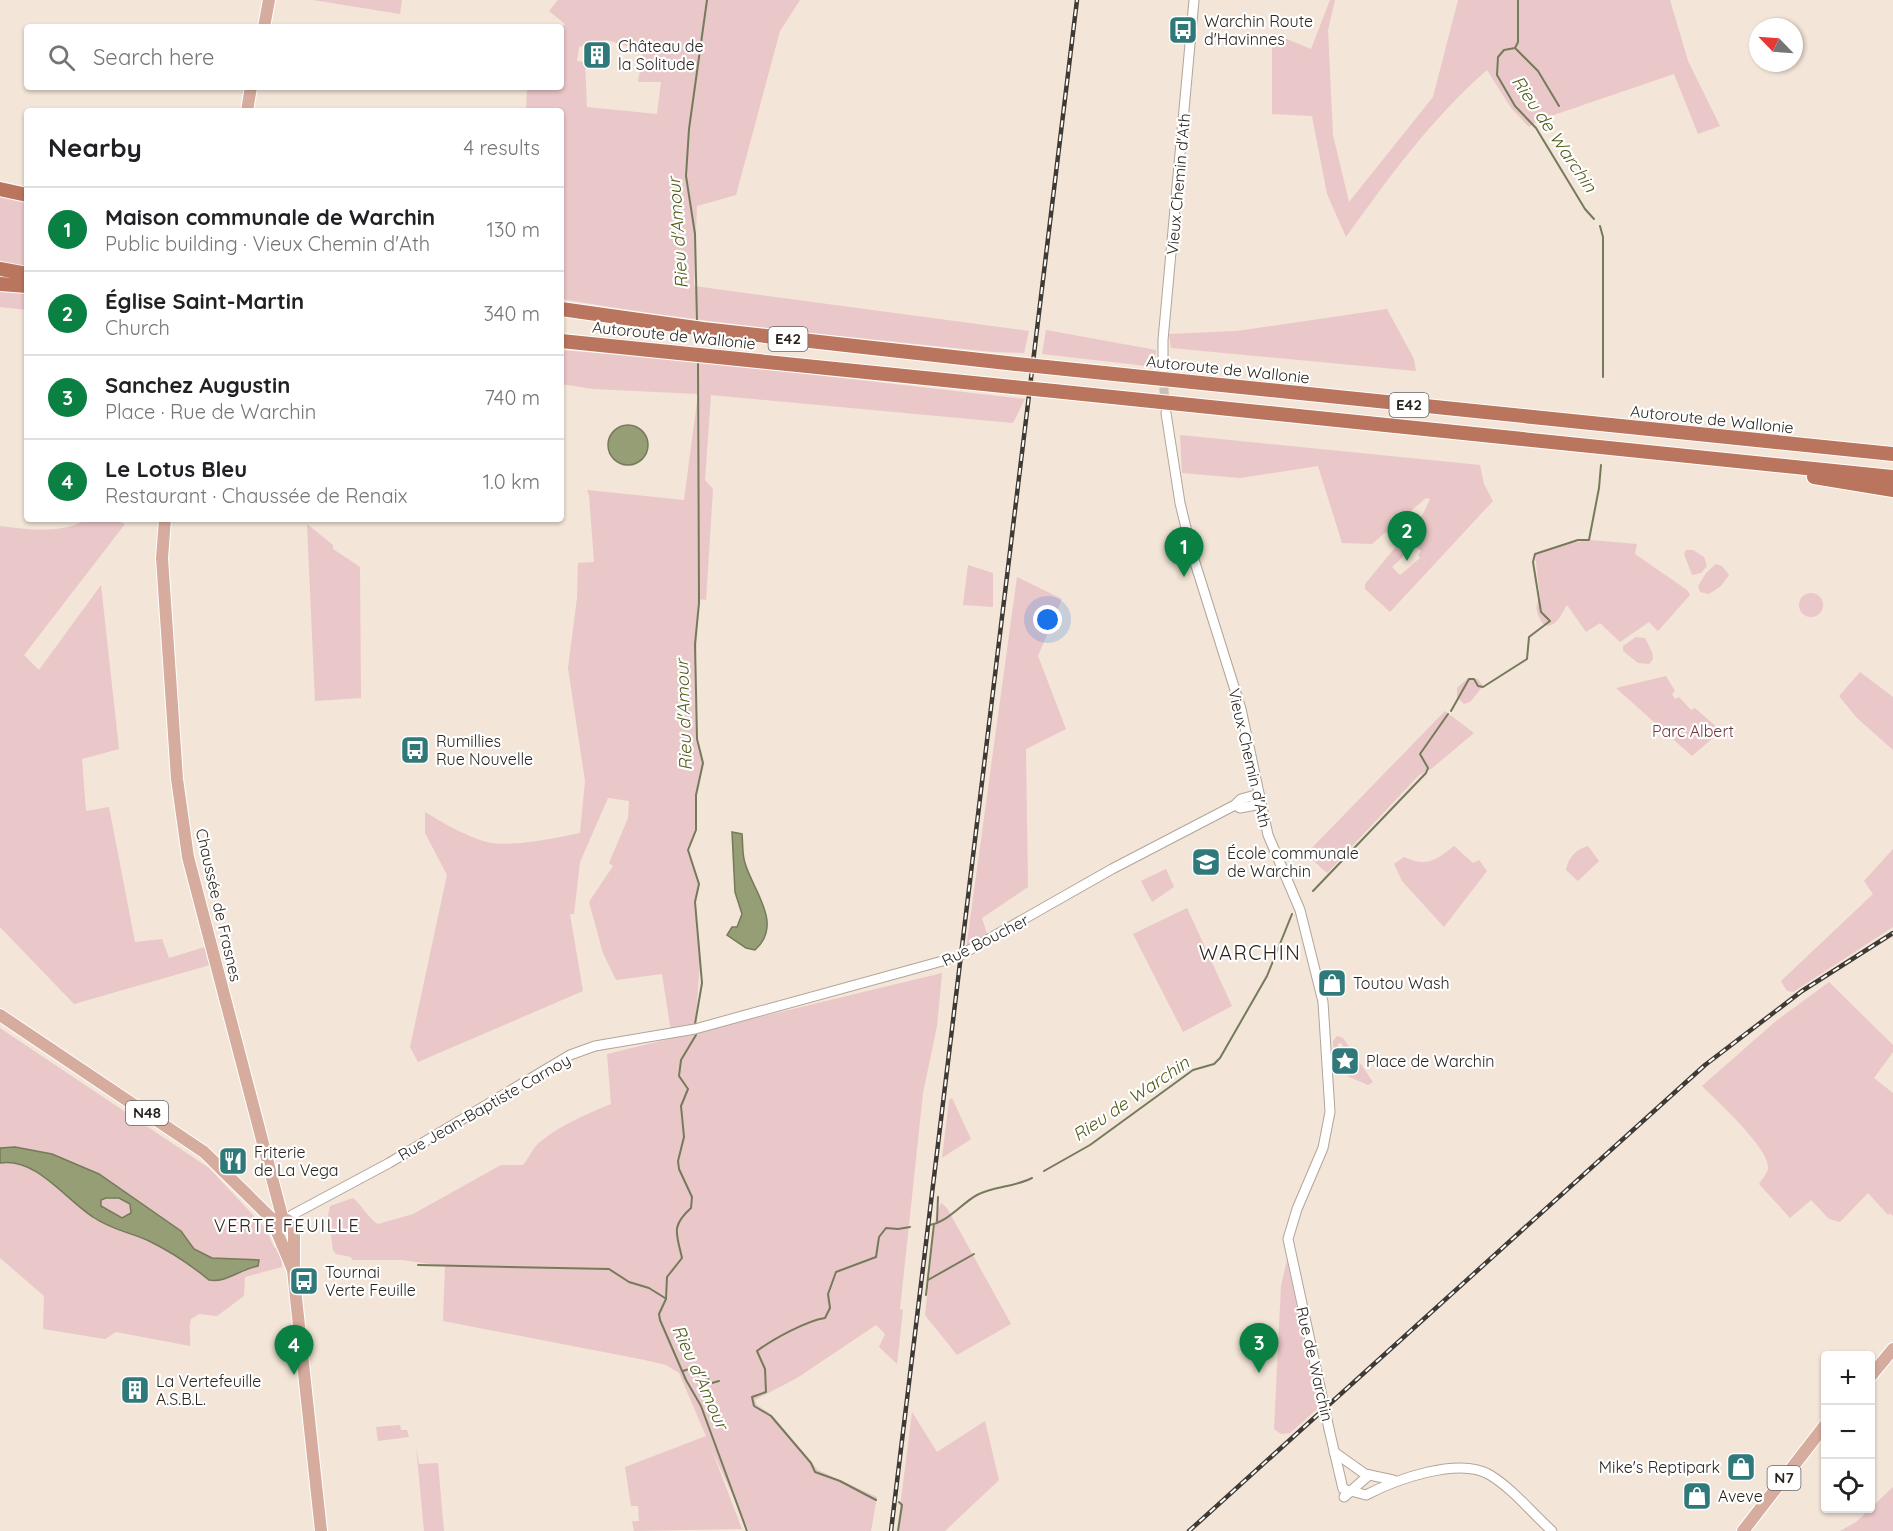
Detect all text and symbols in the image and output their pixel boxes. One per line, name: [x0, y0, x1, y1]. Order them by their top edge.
place label: Warchin Route d'Havinnes: [1204, 11, 1313, 49]
bus stop icon: Warchin Route d'Havinnes: [1167, 14, 1199, 46]
north arrow: [1749, 18, 1803, 72]
search box: [24, 24, 564, 90]
place label: Château de la Solitude: [618, 36, 703, 74]
building icon: Château de la Solitude: [581, 39, 613, 71]
icon: search: [45, 41, 78, 74]
text: Search here: [93, 43, 214, 71]
water label: Rieu de Warchin: [1507, 71, 1602, 197]
street label: Vieux Chemin d'Ath: [1162, 112, 1194, 256]
text: Nearby: [48, 131, 142, 164]
text: 4 results: [464, 135, 540, 160]
water label: Rieu d'Amour: [662, 174, 693, 290]
text: Maison communale de Warchin: [105, 203, 435, 231]
text: 1: [64, 217, 71, 242]
text: 130 m: [487, 217, 540, 242]
text: Public building · Vieux Chemin d'Ath: [105, 231, 430, 256]
text: Église Saint-Martin: [105, 287, 304, 315]
text: 2: [62, 301, 73, 326]
text: 340 m: [483, 301, 540, 326]
text: Church: [105, 315, 170, 340]
street label: Autoroute de Wallonie: [591, 316, 757, 354]
road number: E42: [768, 327, 808, 351]
street label: Autoroute de Wallonie: [1145, 350, 1311, 388]
text: Sanchez Augustin: [105, 371, 290, 399]
text: 3: [62, 385, 73, 410]
text: 740 m: [484, 385, 540, 410]
road number: E42: [1390, 393, 1428, 417]
text: Place · Rue de Warchin: [105, 399, 316, 424]
street label: Autoroute de Wallonie: [1629, 400, 1795, 438]
text: Le Lotus Bleu: [105, 455, 247, 483]
text: 4: [62, 469, 73, 494]
text: 1.0 km: [483, 469, 540, 494]
text: Restaurant · Chaussée de Renaix: [105, 483, 407, 508]
pin: 2: [1388, 512, 1426, 561]
pin: 1: [1164, 528, 1204, 577]
your location: [1033, 605, 1062, 634]
water label: Rieu d'Amour: [670, 657, 697, 771]
street label: Vieux Chemin d'Ath: [1224, 687, 1276, 829]
park label: Parc Albert: [1652, 721, 1734, 741]
place label: Rumillies Rue Nouvelle: [436, 731, 533, 769]
bus stop icon: Rumillies Rue Nouvelle: [399, 734, 431, 766]
street label: Chaussée de Frasnes: [192, 826, 246, 984]
place label: École communale de Warchin: [1227, 843, 1359, 881]
school or university icon: École communale de Warchin: [1190, 846, 1222, 878]
street label: Rue Boucher: [938, 910, 1032, 970]
district label: WARCHIN: [1199, 940, 1301, 965]
shop icon: Toutou Wash: [1316, 967, 1348, 999]
place label: Toutou Wash: [1353, 973, 1450, 993]
place icon: Place de Warchin: [1329, 1045, 1361, 1077]
street label: Rue Jean-Baptiste Carnoy: [394, 1049, 574, 1165]
water label: Rieu de Warchin: [1068, 1051, 1194, 1146]
place label: Place de Warchin: [1366, 1051, 1495, 1071]
road number: N48: [126, 1101, 168, 1125]
place label: Friterie de La Vega: [254, 1142, 339, 1180]
restaurant icon: Friterie de La Vega: [217, 1145, 249, 1177]
district label: VERTE FEUILLE: [214, 1214, 360, 1237]
place label: Tournai Verte Feuille: [325, 1262, 416, 1300]
bus stop icon: Tournai Verte Feuille: [288, 1265, 320, 1297]
street label: Rue de Warchin: [1292, 1305, 1338, 1423]
water label: Rieu d'Amour: [667, 1321, 735, 1434]
pin: 3: [1240, 1324, 1278, 1373]
pin: 4: [274, 1326, 314, 1375]
map controls: [1821, 1351, 1875, 1513]
button: +: [1821, 1351, 1875, 1405]
place label: La Vertefeuille A.S.B.L.: [156, 1371, 261, 1409]
building icon: La Vertefeuille A.S.B.L.: [119, 1374, 151, 1406]
button: −: [1821, 1405, 1875, 1459]
shop icon: Mike's Reptipark: [1725, 1451, 1757, 1483]
place label: Mike's Reptipark: [1599, 1457, 1720, 1477]
button: locate: [1821, 1459, 1875, 1513]
road number: N7: [1768, 1466, 1800, 1490]
shop icon: Aveve: [1681, 1480, 1713, 1512]
place label: Aveve: [1718, 1486, 1763, 1506]

